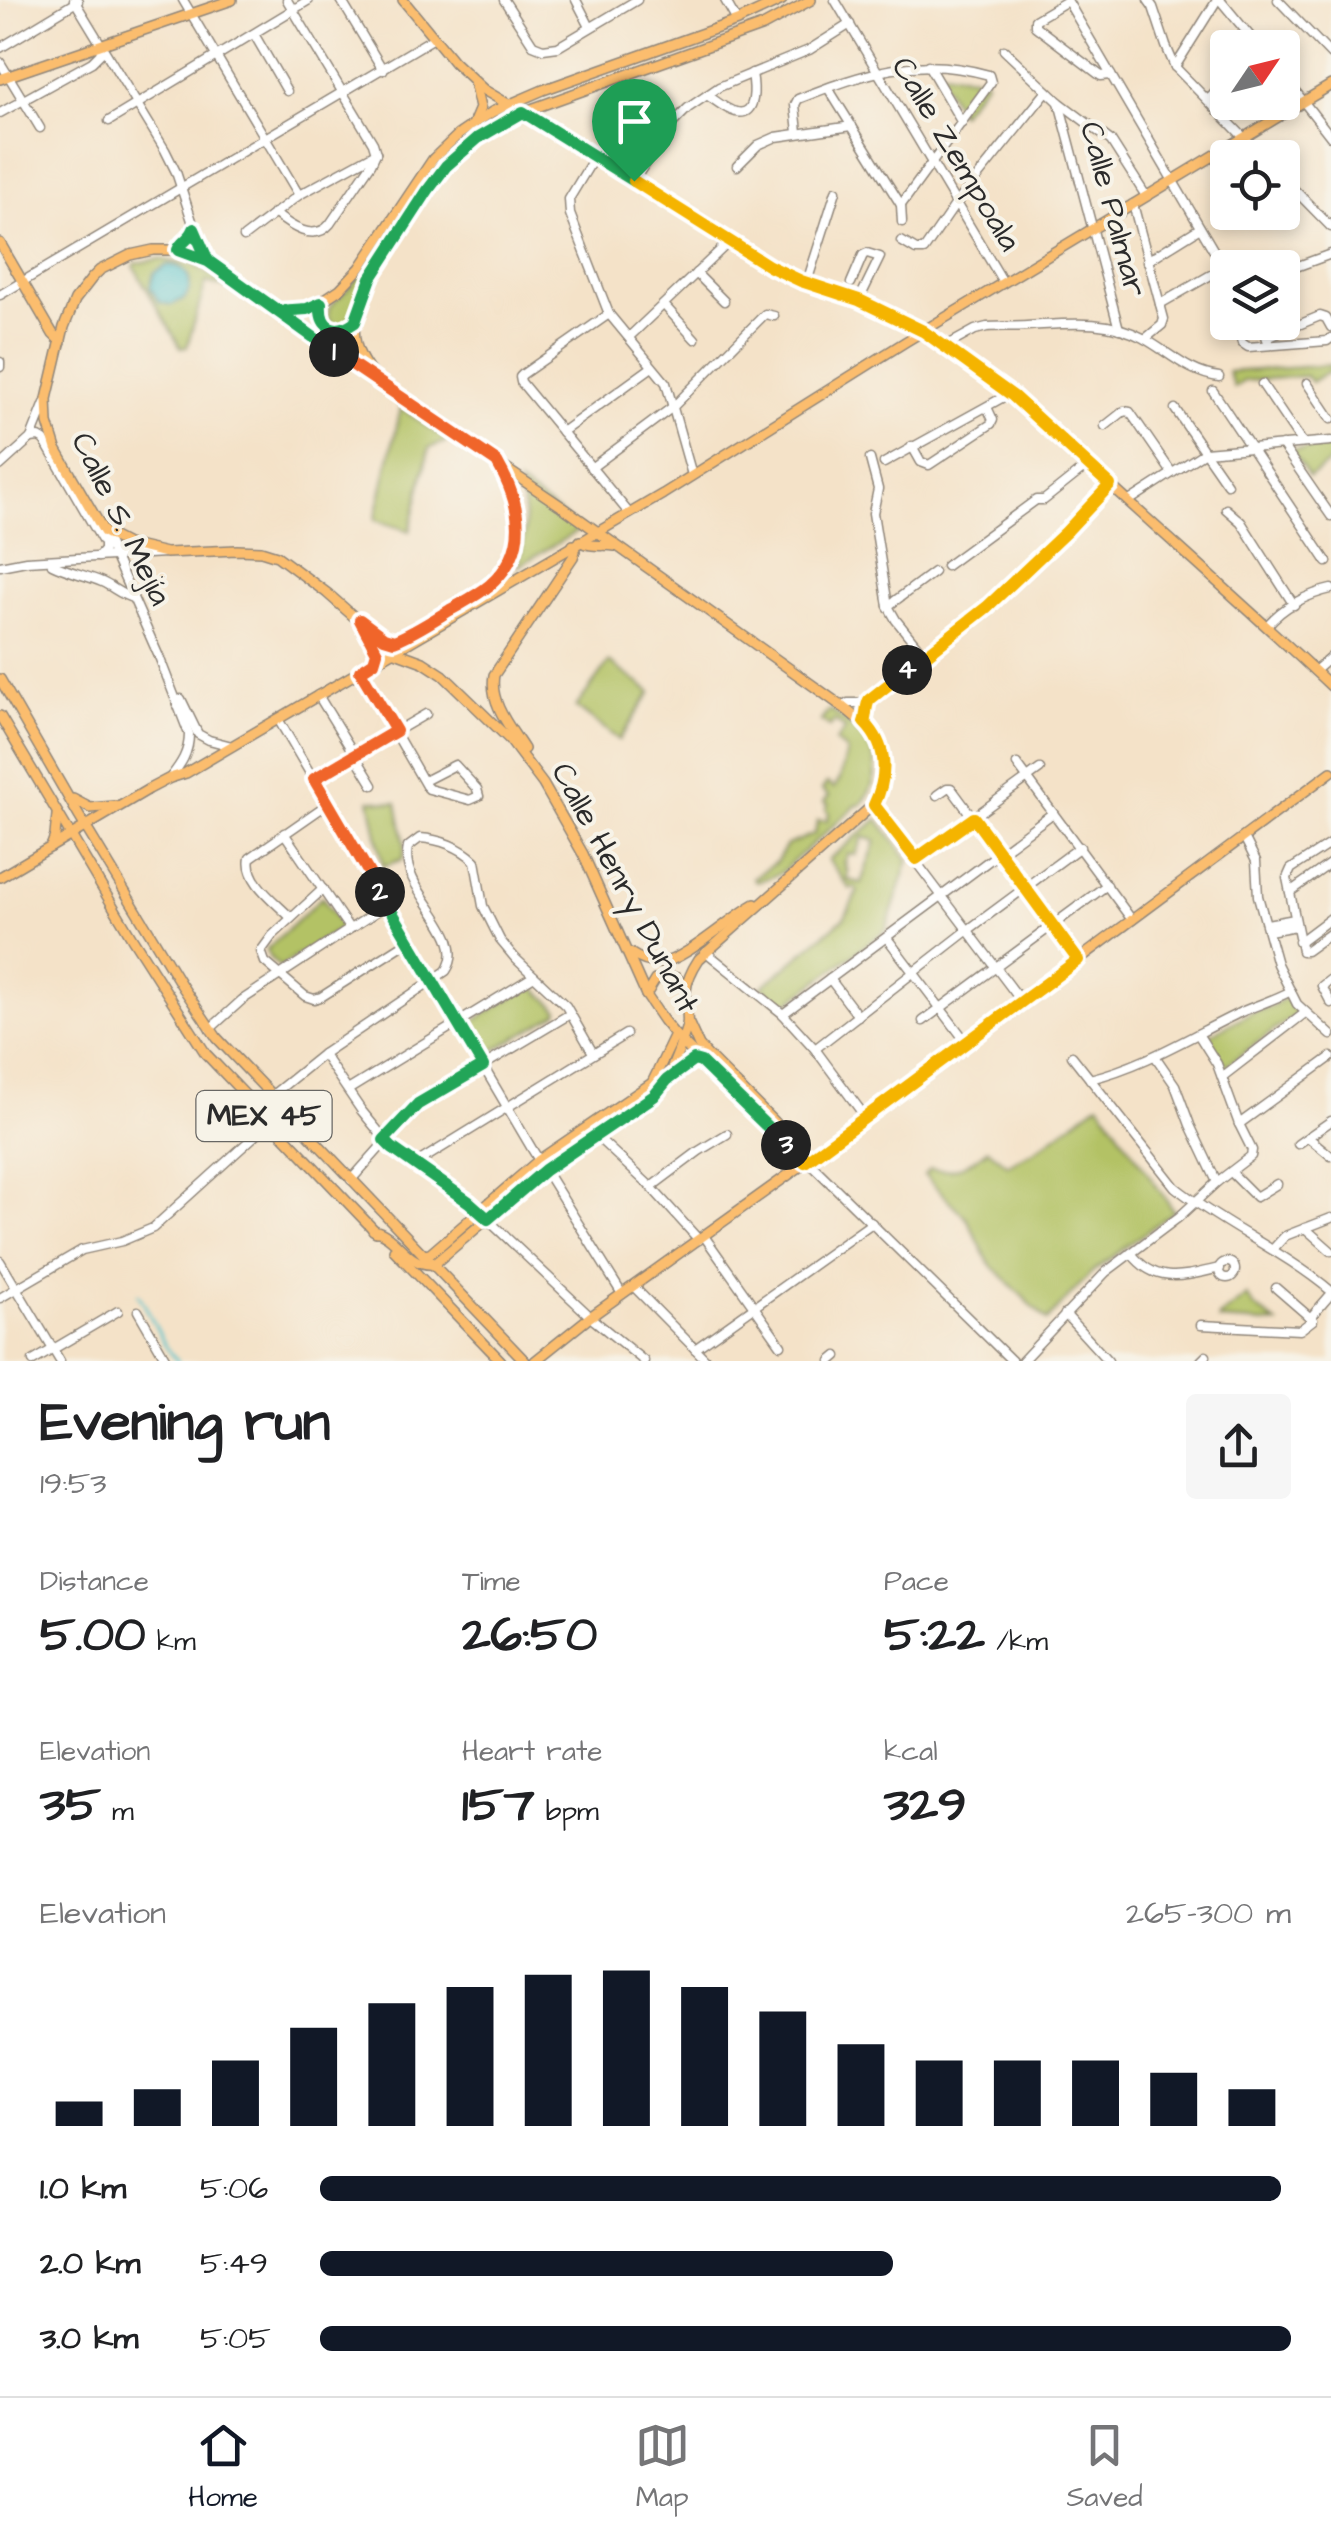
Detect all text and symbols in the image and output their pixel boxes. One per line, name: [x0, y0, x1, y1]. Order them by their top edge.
north arrow: [1210, 30, 1300, 120]
map controls: [1210, 30, 1300, 340]
street label: Calle Zempoala: [880, 48, 1032, 260]
pin: [592, 79, 677, 182]
icon: arrive: [607, 94, 662, 149]
street label: Calle Palmar: [1068, 116, 1158, 302]
button: locate: [1210, 140, 1300, 230]
button: layers: [1210, 250, 1300, 340]
pin: 1: [309, 327, 359, 377]
text: 1: [332, 332, 336, 371]
street label: Calle S. Mejía: [60, 425, 182, 613]
pin: 4: [882, 645, 932, 695]
text: 4: [897, 650, 917, 689]
street label: Calle Henry Dunant: [540, 755, 710, 1021]
pin: 2: [355, 867, 405, 917]
text: 2: [372, 872, 388, 911]
road number: MEX 45: [196, 1091, 332, 1141]
pin: 3: [761, 1120, 811, 1170]
text: 3: [779, 1125, 793, 1164]
text: Evening run: [40, 1385, 330, 1461]
button: share: [1186, 1394, 1291, 1499]
text: 19:53: [40, 1461, 107, 1506]
text: Distance: [40, 1562, 149, 1601]
text: Time: [462, 1562, 521, 1601]
text: Pace: [884, 1562, 949, 1601]
text: 5.00: [40, 1601, 146, 1670]
text: 26:50: [462, 1601, 597, 1670]
text: 5:22: [884, 1601, 985, 1670]
text: km: [146, 1622, 196, 1661]
text: /km: [985, 1622, 1048, 1661]
text: Elevation: [40, 1732, 150, 1771]
text: Heart rate: [462, 1732, 603, 1771]
text: kcal: [884, 1732, 938, 1771]
text: 35: [40, 1771, 101, 1840]
text: 157: [462, 1771, 535, 1840]
text: 329: [884, 1771, 967, 1840]
text: m: [101, 1792, 134, 1831]
text: bpm: [535, 1792, 599, 1831]
text: Elevation: [40, 1891, 166, 1936]
text: 265–300 m: [1126, 1891, 1291, 1936]
text: 1.0 km: [40, 2166, 126, 2211]
text: 5:06: [200, 2166, 268, 2211]
text: 2.0 km: [40, 2241, 140, 2286]
text: 5:49: [200, 2241, 268, 2286]
text: 3.0 km: [40, 2316, 138, 2361]
text: 5:05: [200, 2316, 271, 2361]
tab: Home: [188, 2418, 258, 2517]
tab: Map: [635, 2418, 690, 2517]
tab: Saved: [1066, 2418, 1143, 2517]

